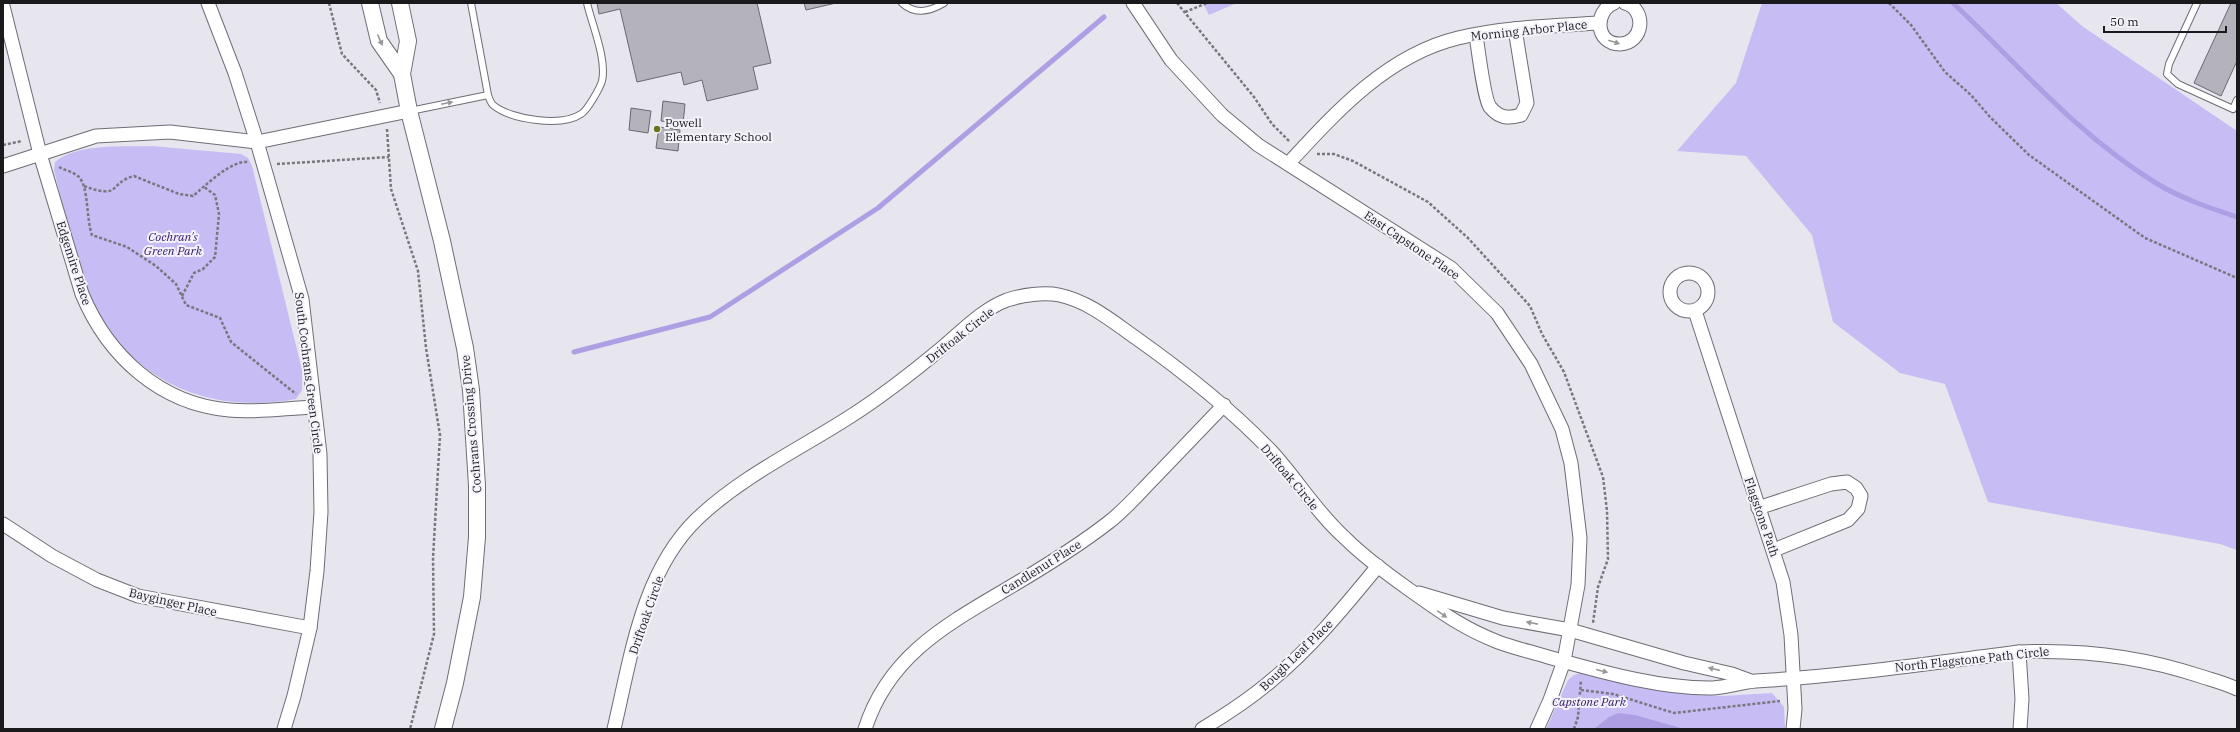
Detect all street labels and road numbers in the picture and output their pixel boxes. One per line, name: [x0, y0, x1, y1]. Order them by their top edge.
street label: Morning Arbor Place: [1470, 16, 1588, 44]
street label: East Capstone Place: [1361, 207, 1463, 283]
street label: Edgemire Place: [53, 219, 95, 307]
street label: South Cochrans Green Circle: [292, 291, 326, 455]
street label: Driftoak Circle: [923, 304, 997, 366]
street label: Cochrans Crossing Drive: [457, 354, 485, 494]
street label: Driftoak Circle: [1258, 441, 1322, 513]
street label: Flagstone Path: [1741, 475, 1783, 559]
street label: Candlenut Place: [998, 536, 1084, 598]
street label: Driftoak Circle: [626, 574, 666, 656]
street label: Bayginger Place: [128, 585, 218, 619]
street label: Bough Leaf Place: [1256, 616, 1336, 694]
street label: North Flagstone Path Circle: [1894, 643, 2050, 675]

